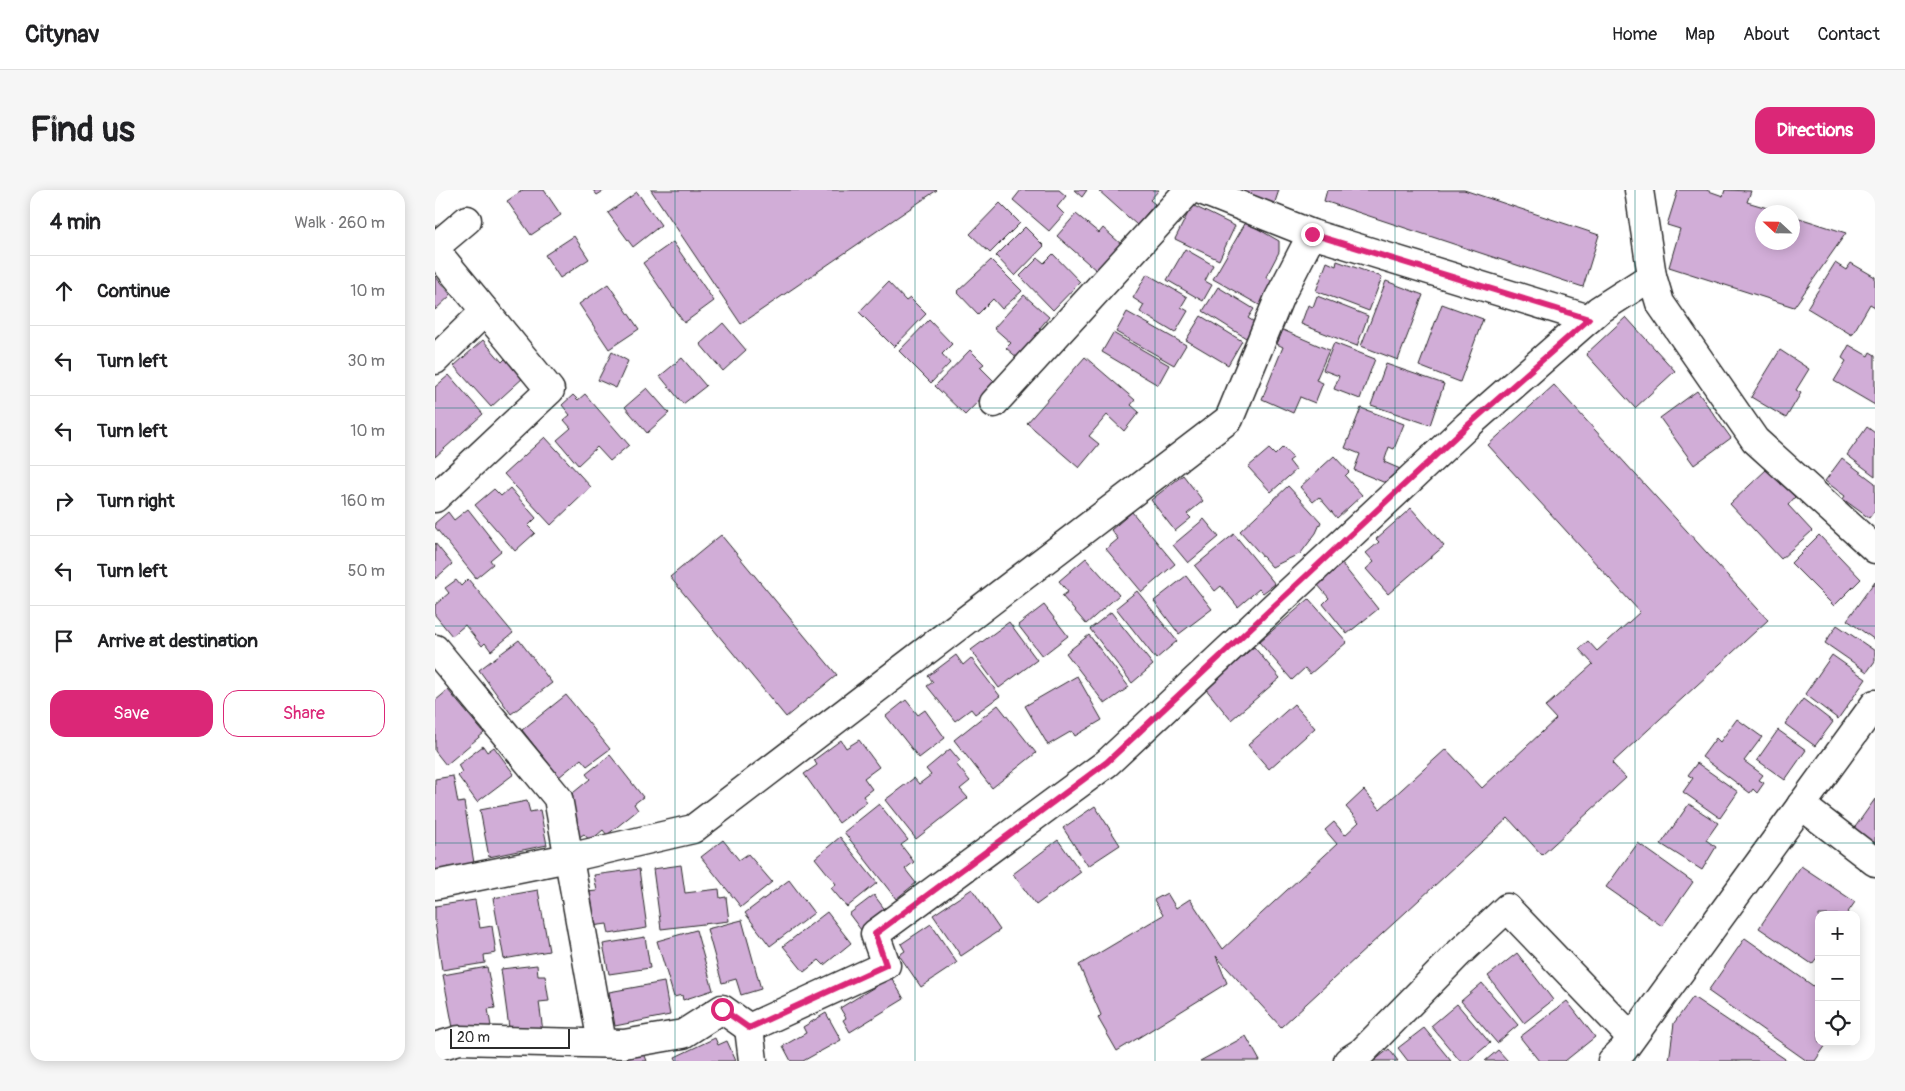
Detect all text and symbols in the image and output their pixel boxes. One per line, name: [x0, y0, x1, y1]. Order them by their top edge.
text: Citynav: [25, 20, 100, 49]
text: Home: [1612, 23, 1657, 46]
text: Map: [1685, 23, 1715, 46]
text: About: [1743, 23, 1789, 46]
text: Contact: [1817, 23, 1880, 46]
button: Directions: [1755, 107, 1875, 154]
text: Find us: [30, 108, 135, 152]
north arrow: [1755, 205, 1800, 250]
text: 4 min: [50, 209, 101, 236]
text: Walk · 260 m: [294, 213, 385, 233]
route end: [1301, 223, 1324, 246]
icon: ahead: [50, 277, 78, 305]
text: Continue: [97, 279, 170, 303]
text: 10 m: [350, 281, 385, 301]
icon: left: [50, 347, 78, 375]
text: Turn left: [97, 349, 167, 373]
text: 30 m: [347, 351, 385, 371]
icon: left: [50, 417, 78, 445]
text: Turn left: [97, 419, 167, 443]
text: 10 m: [350, 421, 385, 441]
icon: right: [50, 487, 78, 515]
text: Turn right: [97, 489, 175, 513]
text: 160 m: [341, 491, 385, 511]
icon: left: [50, 557, 78, 585]
text: Turn left: [97, 559, 167, 583]
text: 50 m: [348, 561, 385, 581]
icon: arrive: [50, 627, 78, 655]
text: Arrive at destination: [97, 629, 258, 653]
button: Save: [50, 690, 213, 737]
button: Share: [223, 690, 385, 737]
map controls: [1815, 911, 1860, 1046]
button: +: [1815, 911, 1860, 956]
button: −: [1815, 956, 1860, 1001]
route start: [711, 998, 734, 1021]
button: locate: [1815, 1001, 1860, 1046]
scale bar: [450, 1026, 570, 1049]
text: 20 m: [457, 1029, 490, 1046]

